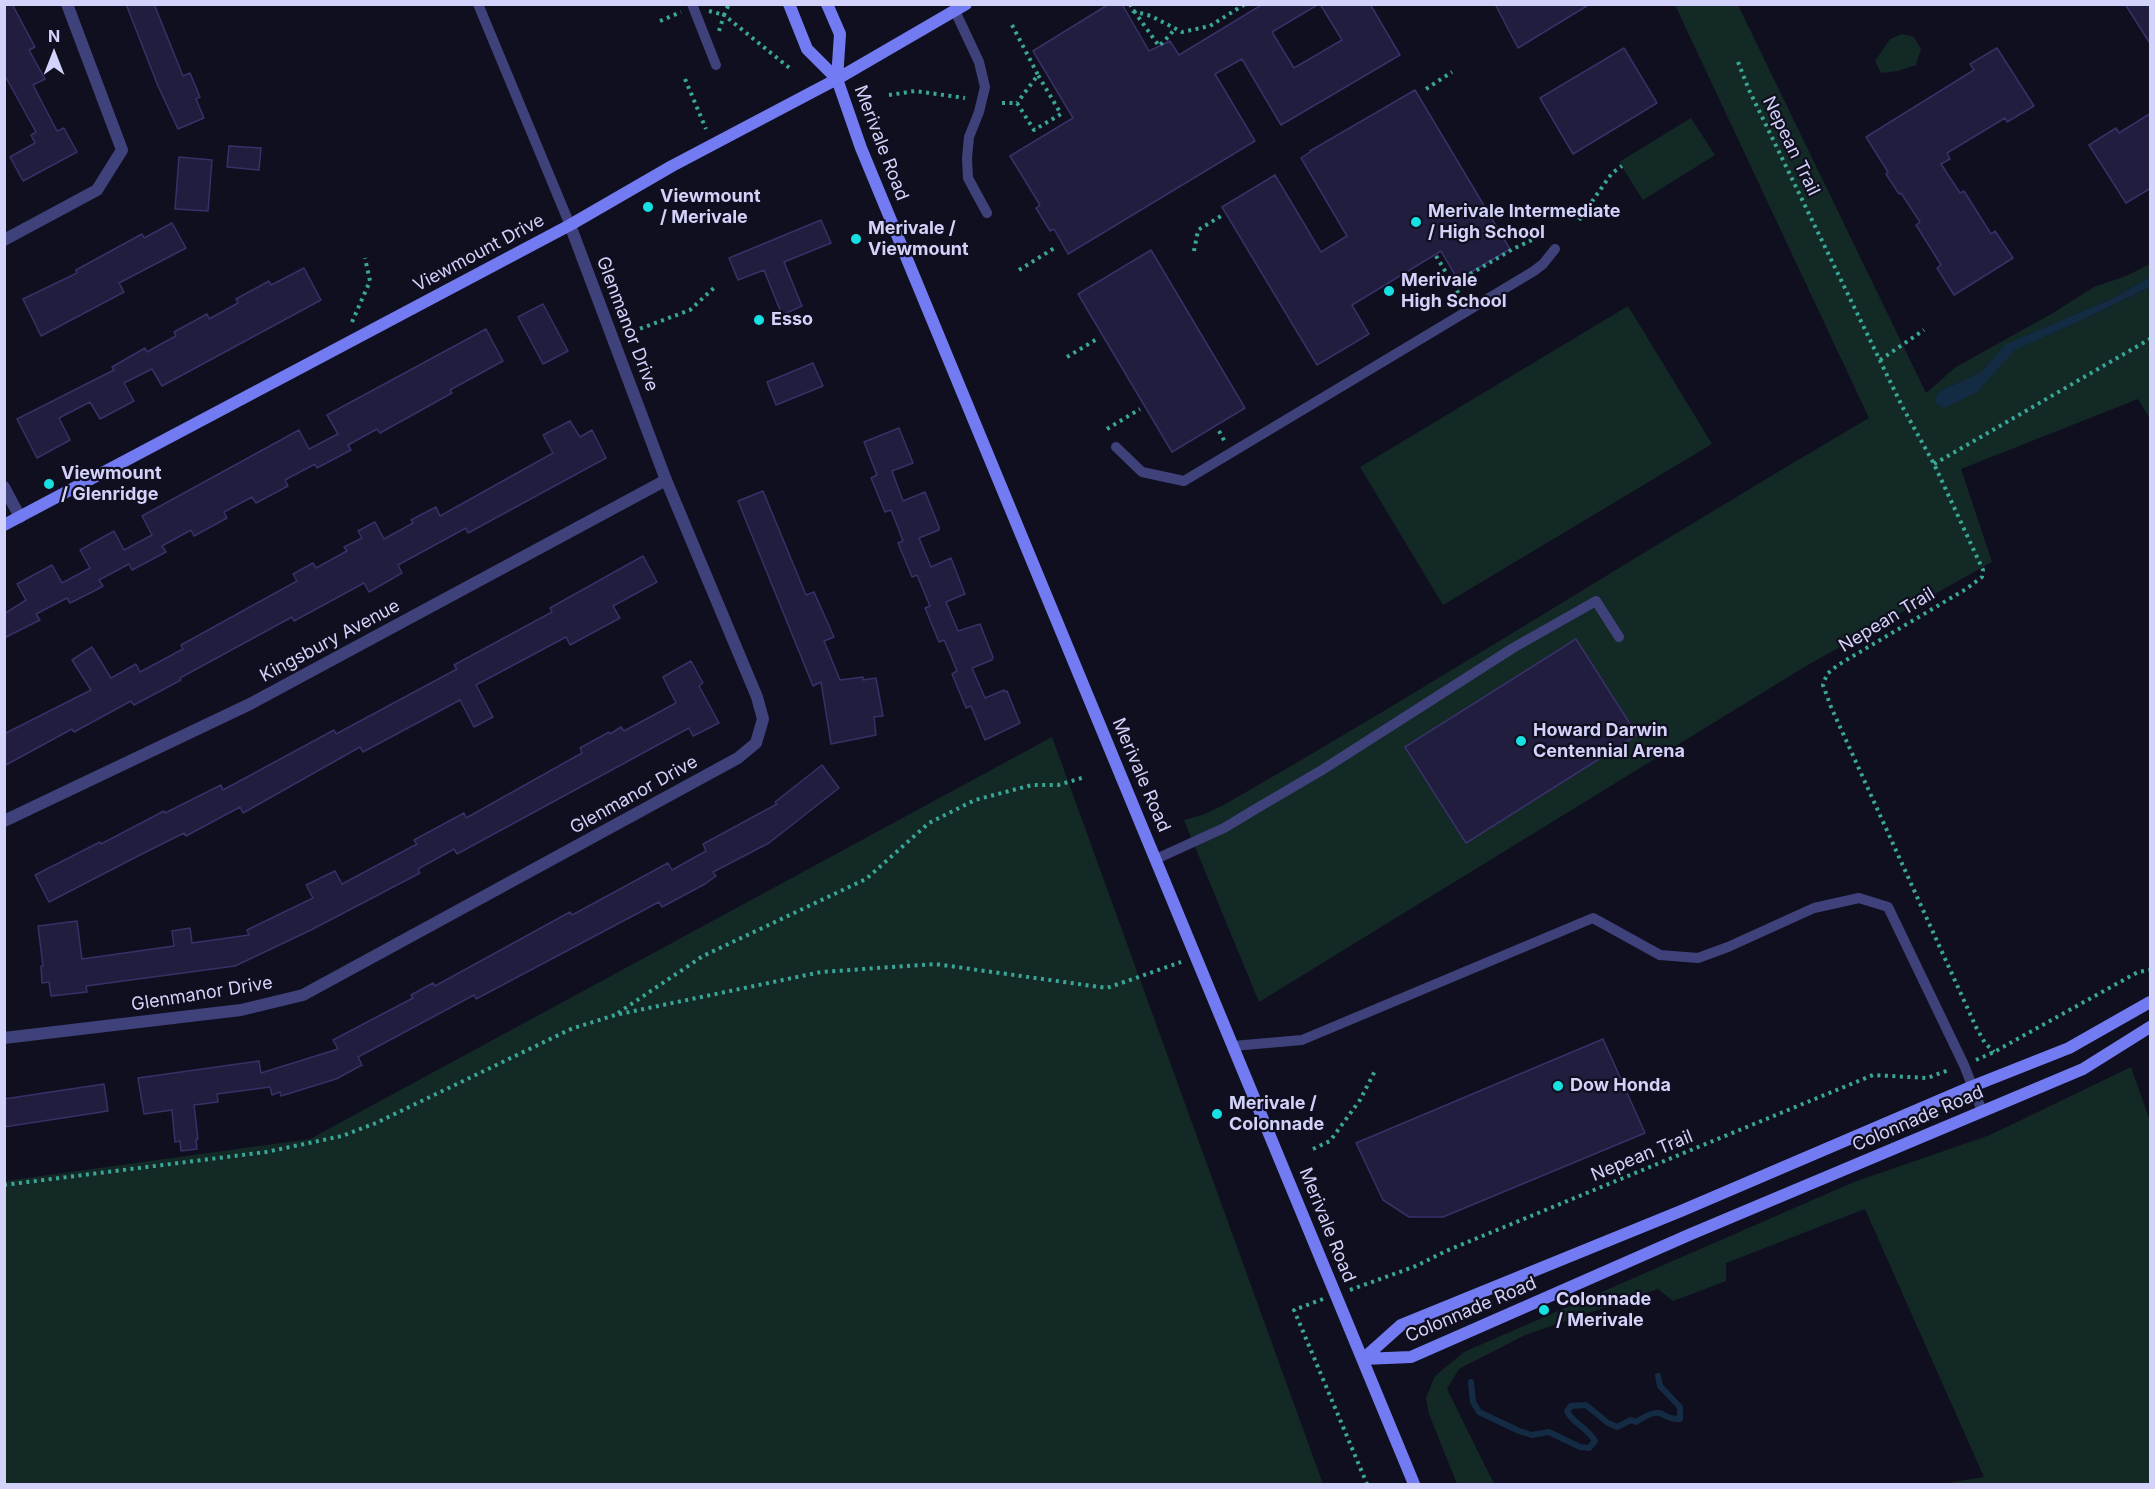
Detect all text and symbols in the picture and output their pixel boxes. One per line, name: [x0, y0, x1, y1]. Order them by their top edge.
north arrow: [24, 24, 84, 84]
text: N: [48, 26, 60, 46]
street label: Merivale Road: [849, 82, 913, 204]
street label: Nepean Trail: [1758, 93, 1824, 199]
place label: Viewmount / Merivale: [660, 186, 761, 228]
marker: Viewmount / Merivale: [641, 200, 655, 214]
place label: Merivale Intermediate / High School: [1428, 201, 1621, 244]
street label: Viewmount Drive: [410, 209, 548, 297]
marker: Merivale Intermediate / High School: [1409, 215, 1423, 229]
place label: Merivale / Viewmount: [868, 218, 969, 260]
marker: Merivale / Viewmount: [849, 232, 863, 246]
street label: Glenmanor Drive: [591, 254, 663, 394]
place label: Merivale High School: [1401, 270, 1507, 312]
marker: Merivale High School: [1382, 284, 1396, 298]
place label: Esso: [771, 309, 813, 331]
marker: Esso: [752, 313, 766, 327]
place label: Viewmount / Glenridge: [61, 463, 162, 506]
marker: Viewmount / Glenridge: [42, 477, 56, 491]
street label: Nepean Trail: [1835, 583, 1939, 657]
street label: Kingsbury Avenue: [256, 595, 404, 687]
street label: Merivale Road: [1107, 715, 1175, 835]
place label: Howard Darwin Centennial Arena: [1533, 720, 1685, 762]
marker: Howard Darwin Centennial Arena: [1514, 734, 1528, 748]
street label: Glenmanor Drive: [566, 751, 702, 839]
street label: Glenmanor Drive: [130, 972, 274, 1016]
place label: Dow Honda: [1570, 1075, 1671, 1097]
marker: Dow Honda: [1551, 1079, 1565, 1093]
street label: Colonnade Road: [1849, 1082, 1987, 1156]
place label: Merivale / Colonnade: [1229, 1093, 1324, 1136]
marker: Merivale / Colonnade: [1210, 1107, 1224, 1121]
street label: Nepean Trail: [1588, 1126, 1696, 1186]
street label: Merivale Road: [1294, 1165, 1360, 1285]
street label: Colonnade Road: [1402, 1273, 1540, 1347]
place label: Colonnade / Merivale: [1556, 1289, 1651, 1332]
marker: Colonnade / Merivale: [1537, 1303, 1551, 1317]

